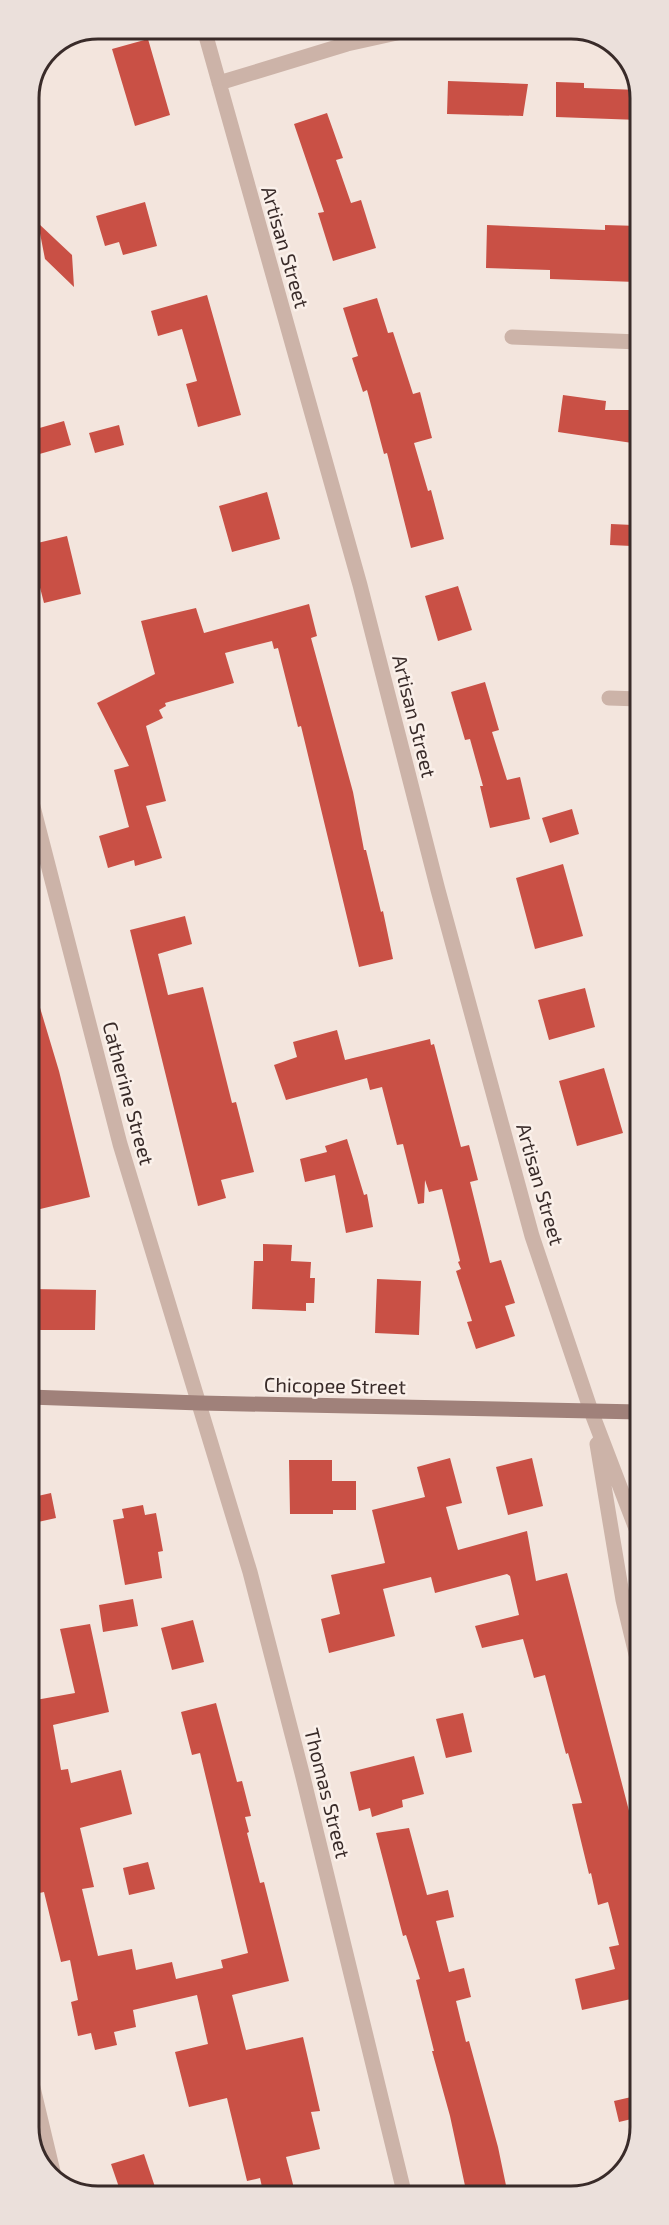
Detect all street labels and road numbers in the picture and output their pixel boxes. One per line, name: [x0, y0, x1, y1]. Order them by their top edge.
street label: Artisan Street: [257, 183, 315, 311]
street label: Artisan Street: [388, 652, 442, 780]
street label: Catherine Street: [98, 1019, 160, 1168]
street label: Artisan Street: [512, 1120, 570, 1248]
street label: Chicopee Street: [264, 1372, 407, 1398]
street label: Thomas Street: [300, 1725, 356, 1861]

